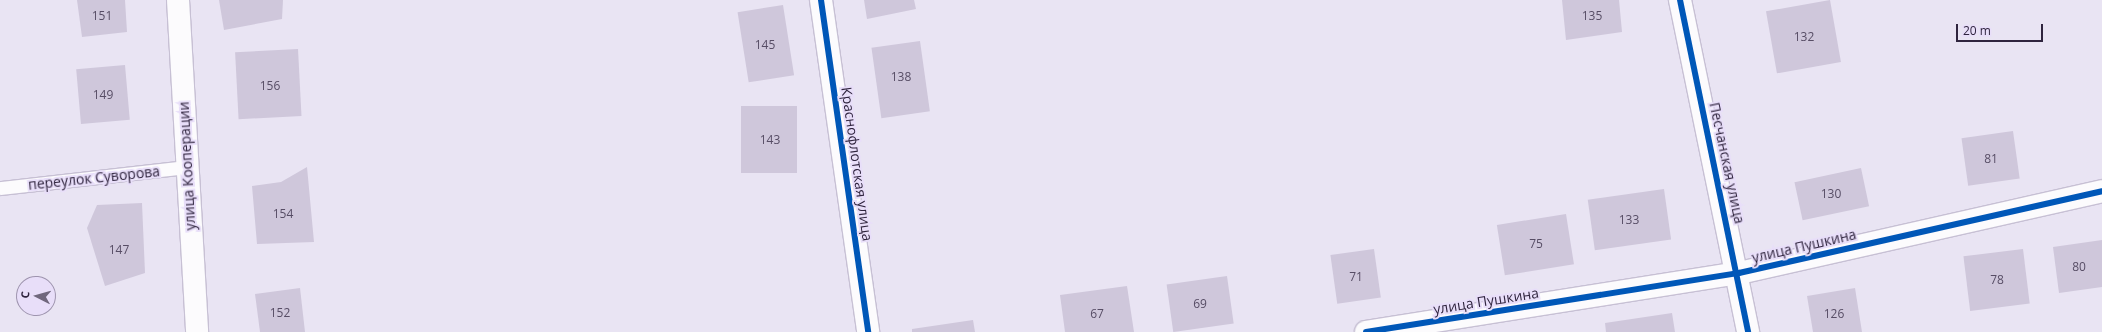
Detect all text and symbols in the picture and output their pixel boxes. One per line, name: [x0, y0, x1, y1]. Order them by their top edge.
house number: 151: [92, 9, 112, 23]
house number: 135: [1582, 9, 1602, 23]
scale bar: [1958, 16, 2045, 42]
text: 20 m: [1963, 22, 1991, 39]
house number: 132: [1794, 30, 1814, 44]
house number: 145: [755, 38, 775, 52]
house number: 138: [891, 70, 911, 84]
house number: 156: [260, 79, 280, 93]
street label: Краснофлотская улица: [838, 86, 876, 242]
house number: 149: [93, 88, 113, 102]
street label: улица Кооперации: [175, 101, 199, 231]
street label: Песчанская улица: [1706, 101, 1748, 225]
house number: 143: [760, 133, 780, 147]
house number: 81: [1984, 152, 1998, 166]
street label: переулок Суворова: [27, 163, 161, 193]
house number: 130: [1821, 187, 1841, 201]
house number: 154: [273, 207, 293, 221]
house number: 133: [1619, 213, 1639, 227]
street label: улица Пушкина: [1750, 226, 1858, 266]
house number: 75: [1529, 237, 1543, 251]
house number: 147: [109, 243, 129, 257]
house number: 80: [2072, 260, 2086, 274]
house number: 71: [1349, 270, 1363, 284]
house number: 78: [1990, 273, 2004, 287]
north arrow: [16, 276, 56, 316]
street label: улица Пушкина: [1432, 284, 1540, 318]
text: С: [17, 291, 32, 299]
house number: 69: [1193, 297, 1207, 311]
house number: 152: [270, 306, 290, 320]
house number: 67: [1090, 307, 1104, 321]
house number: 126: [1824, 307, 1844, 321]

